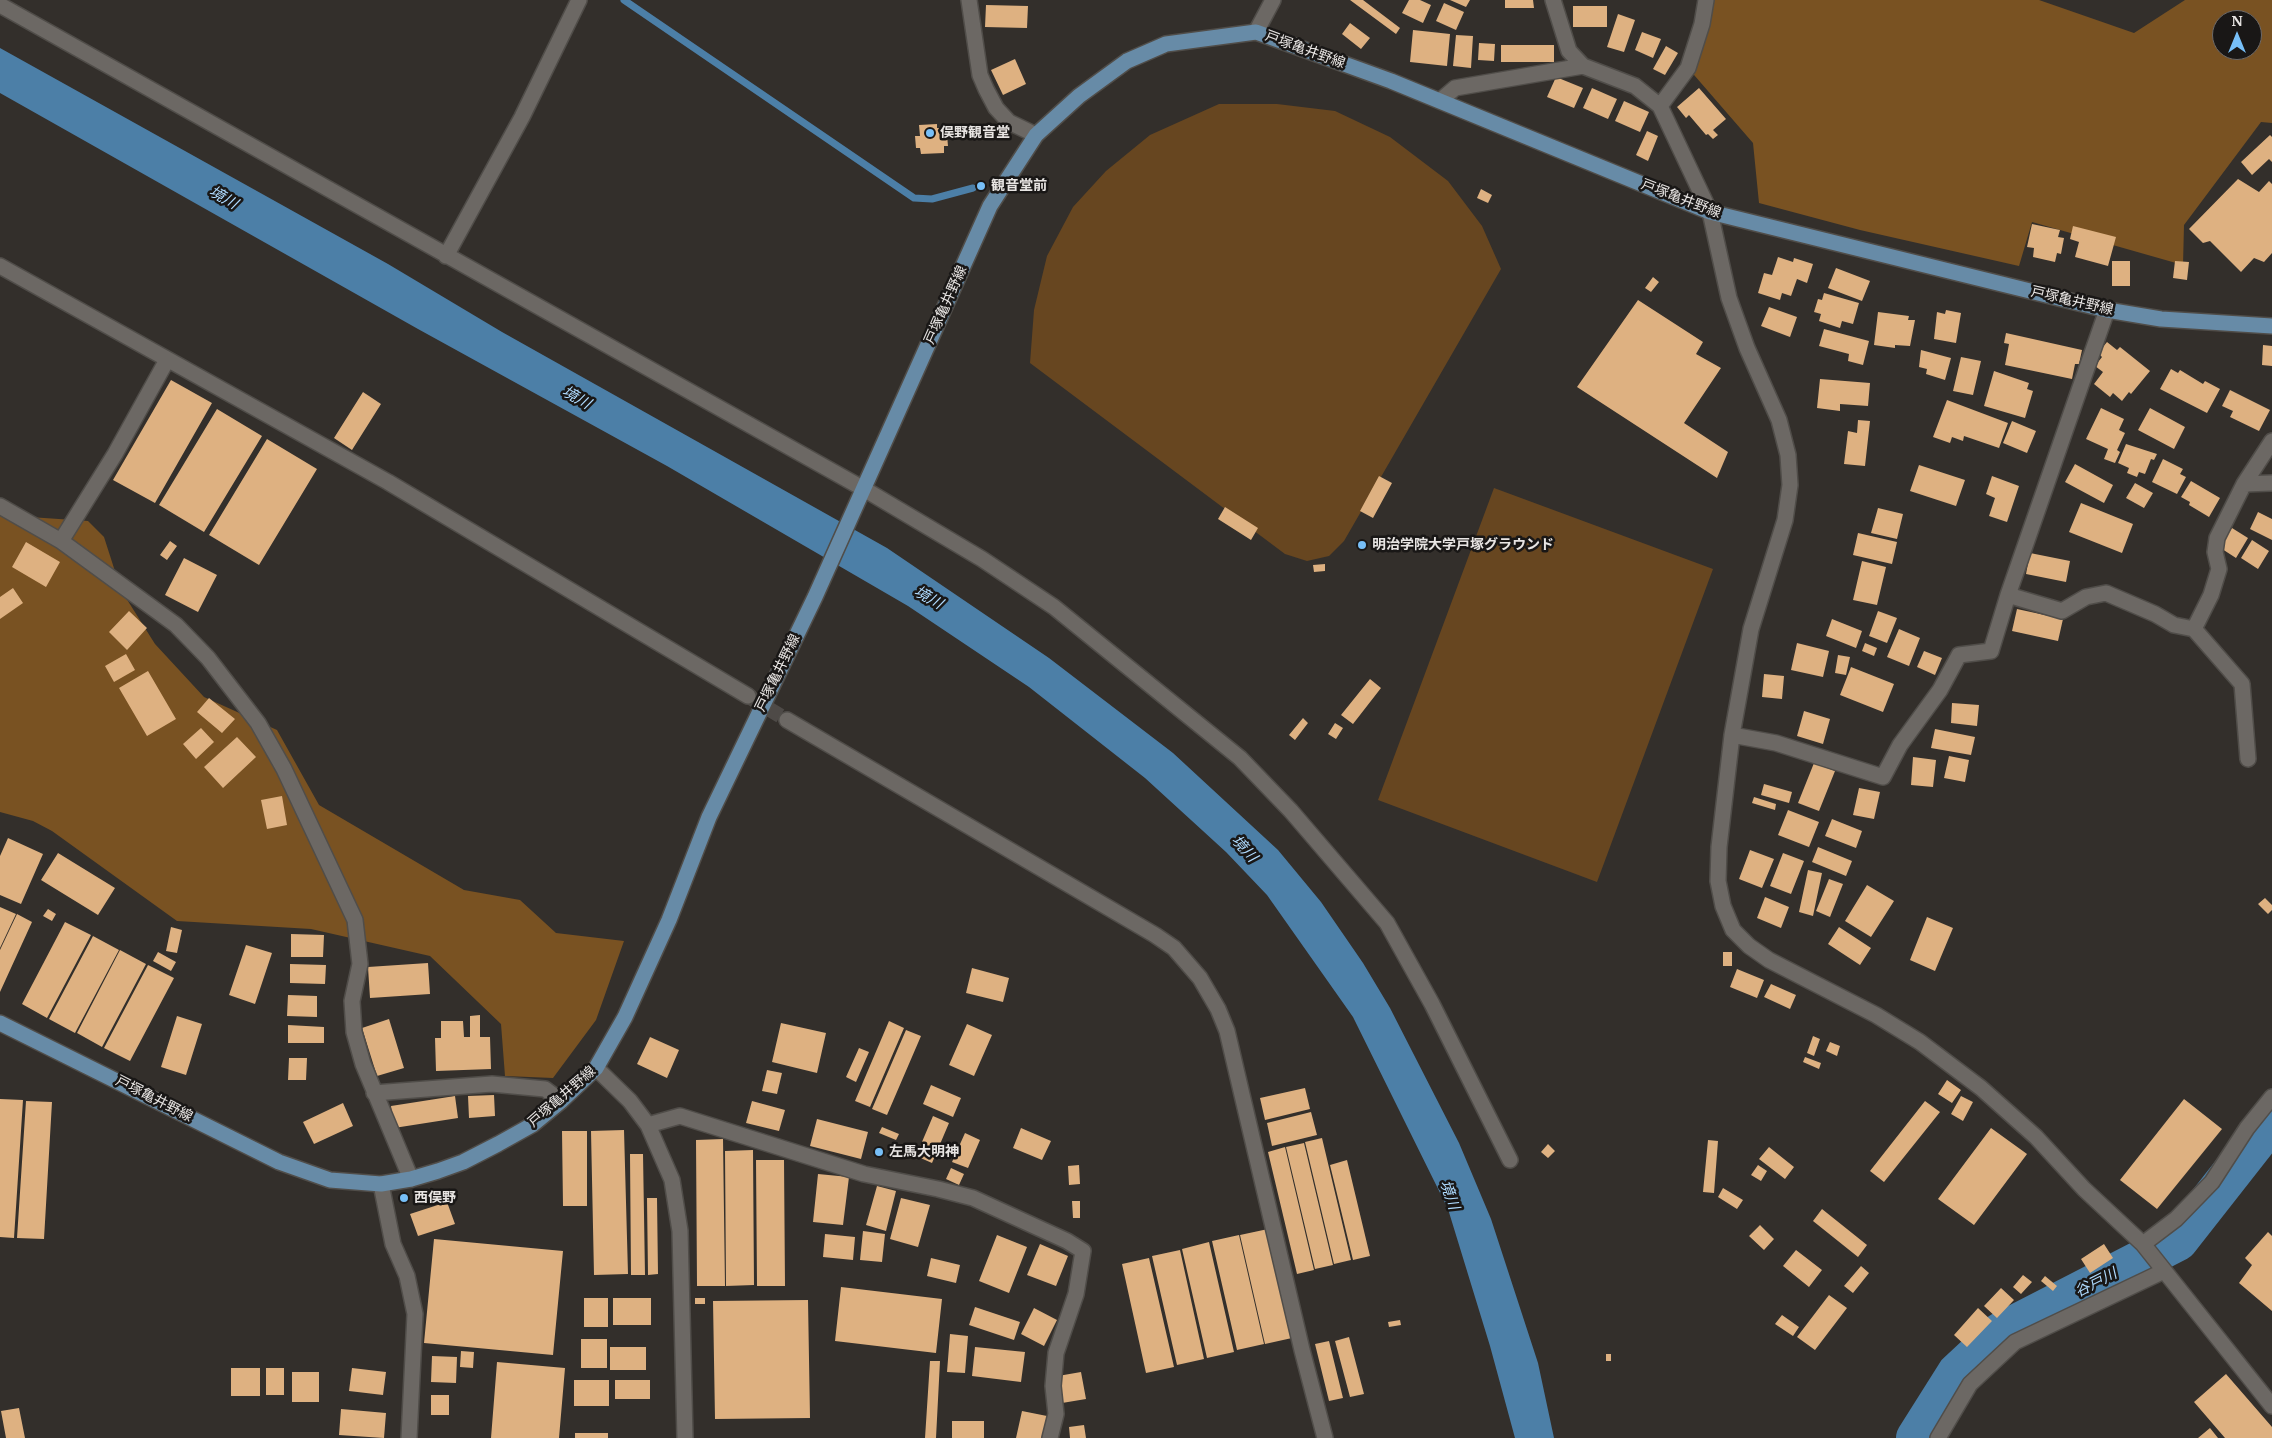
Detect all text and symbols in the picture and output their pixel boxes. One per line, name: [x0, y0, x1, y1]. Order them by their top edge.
north arrow: [2212, 10, 2262, 60]
text: N: [2231, 12, 2243, 30]
street label: 戸塚亀井野線: [1263, 28, 1347, 72]
place label: 俣野観音堂: [940, 125, 1010, 141]
marker: 俣野観音堂: [924, 127, 936, 139]
street label: 戸塚亀井野線: [1639, 176, 1723, 222]
place label: 観音堂前: [991, 178, 1047, 194]
marker: 観音堂前: [975, 180, 987, 192]
water label: 境川: [206, 183, 240, 213]
street label: 戸塚亀井野線: [921, 263, 971, 347]
street label: 戸塚亀井野線: [2029, 283, 2115, 319]
water label: 境川: [559, 383, 593, 413]
place label: 明治学院大学戸塚グラウンド: [1372, 537, 1554, 553]
marker: 明治学院大学戸塚グラウンド: [1356, 539, 1368, 551]
water label: 境川: [911, 583, 945, 613]
street label: 戸塚亀井野線: [752, 632, 804, 714]
water label: 境川: [1227, 832, 1261, 866]
street label: 戸塚亀井野線: [525, 1063, 599, 1131]
street label: 戸塚亀井野線: [113, 1072, 195, 1126]
place label: 左馬大明神: [889, 1144, 959, 1160]
marker: 左馬大明神: [873, 1146, 885, 1158]
water label: 境川: [1435, 1178, 1463, 1212]
place label: 西俣野: [414, 1190, 456, 1206]
marker: 西俣野: [398, 1192, 410, 1204]
water label: 谷戸川: [2072, 1265, 2120, 1301]

